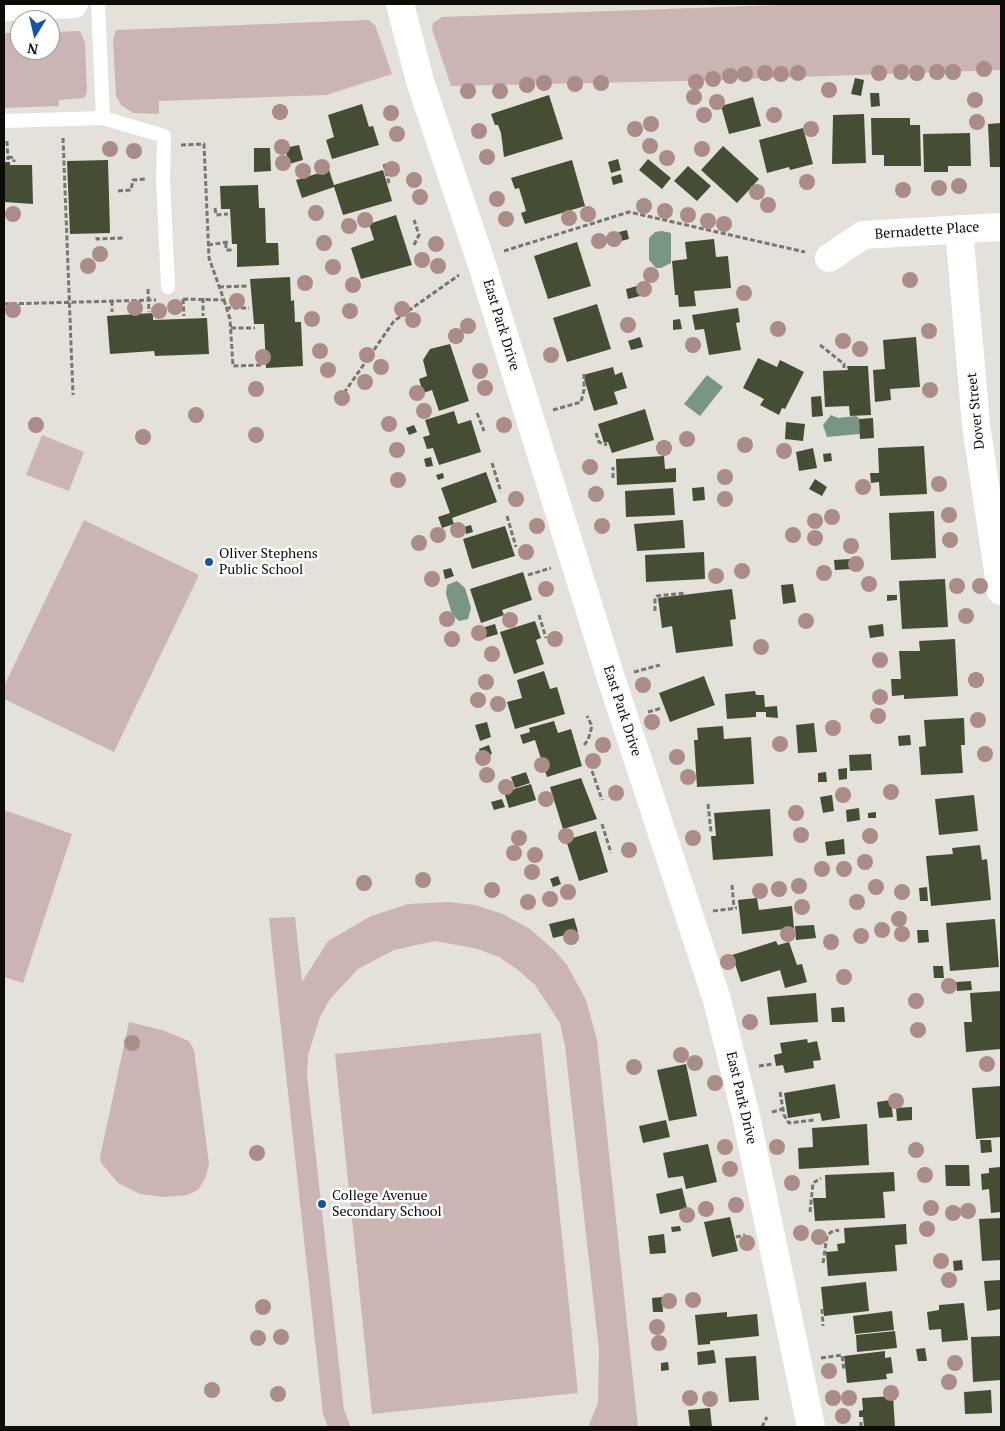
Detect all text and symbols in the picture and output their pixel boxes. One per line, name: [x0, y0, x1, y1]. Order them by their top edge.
north arrow: [10, 10, 60, 60]
text: N: [26, 39, 39, 60]
street label: Bernadette Place: [874, 219, 980, 243]
street label: East Park Drive: [479, 277, 523, 373]
street label: Dover Street: [964, 372, 988, 450]
place label: Oliver Stephens Public School: [219, 546, 318, 578]
marker: Oliver Stephens Public School: [203, 556, 215, 568]
street label: East Park Drive: [599, 663, 645, 759]
street label: East Park Drive: [722, 1050, 760, 1146]
place label: College Avenue Secondary School: [332, 1188, 442, 1220]
marker: College Avenue Secondary School: [316, 1198, 328, 1210]

